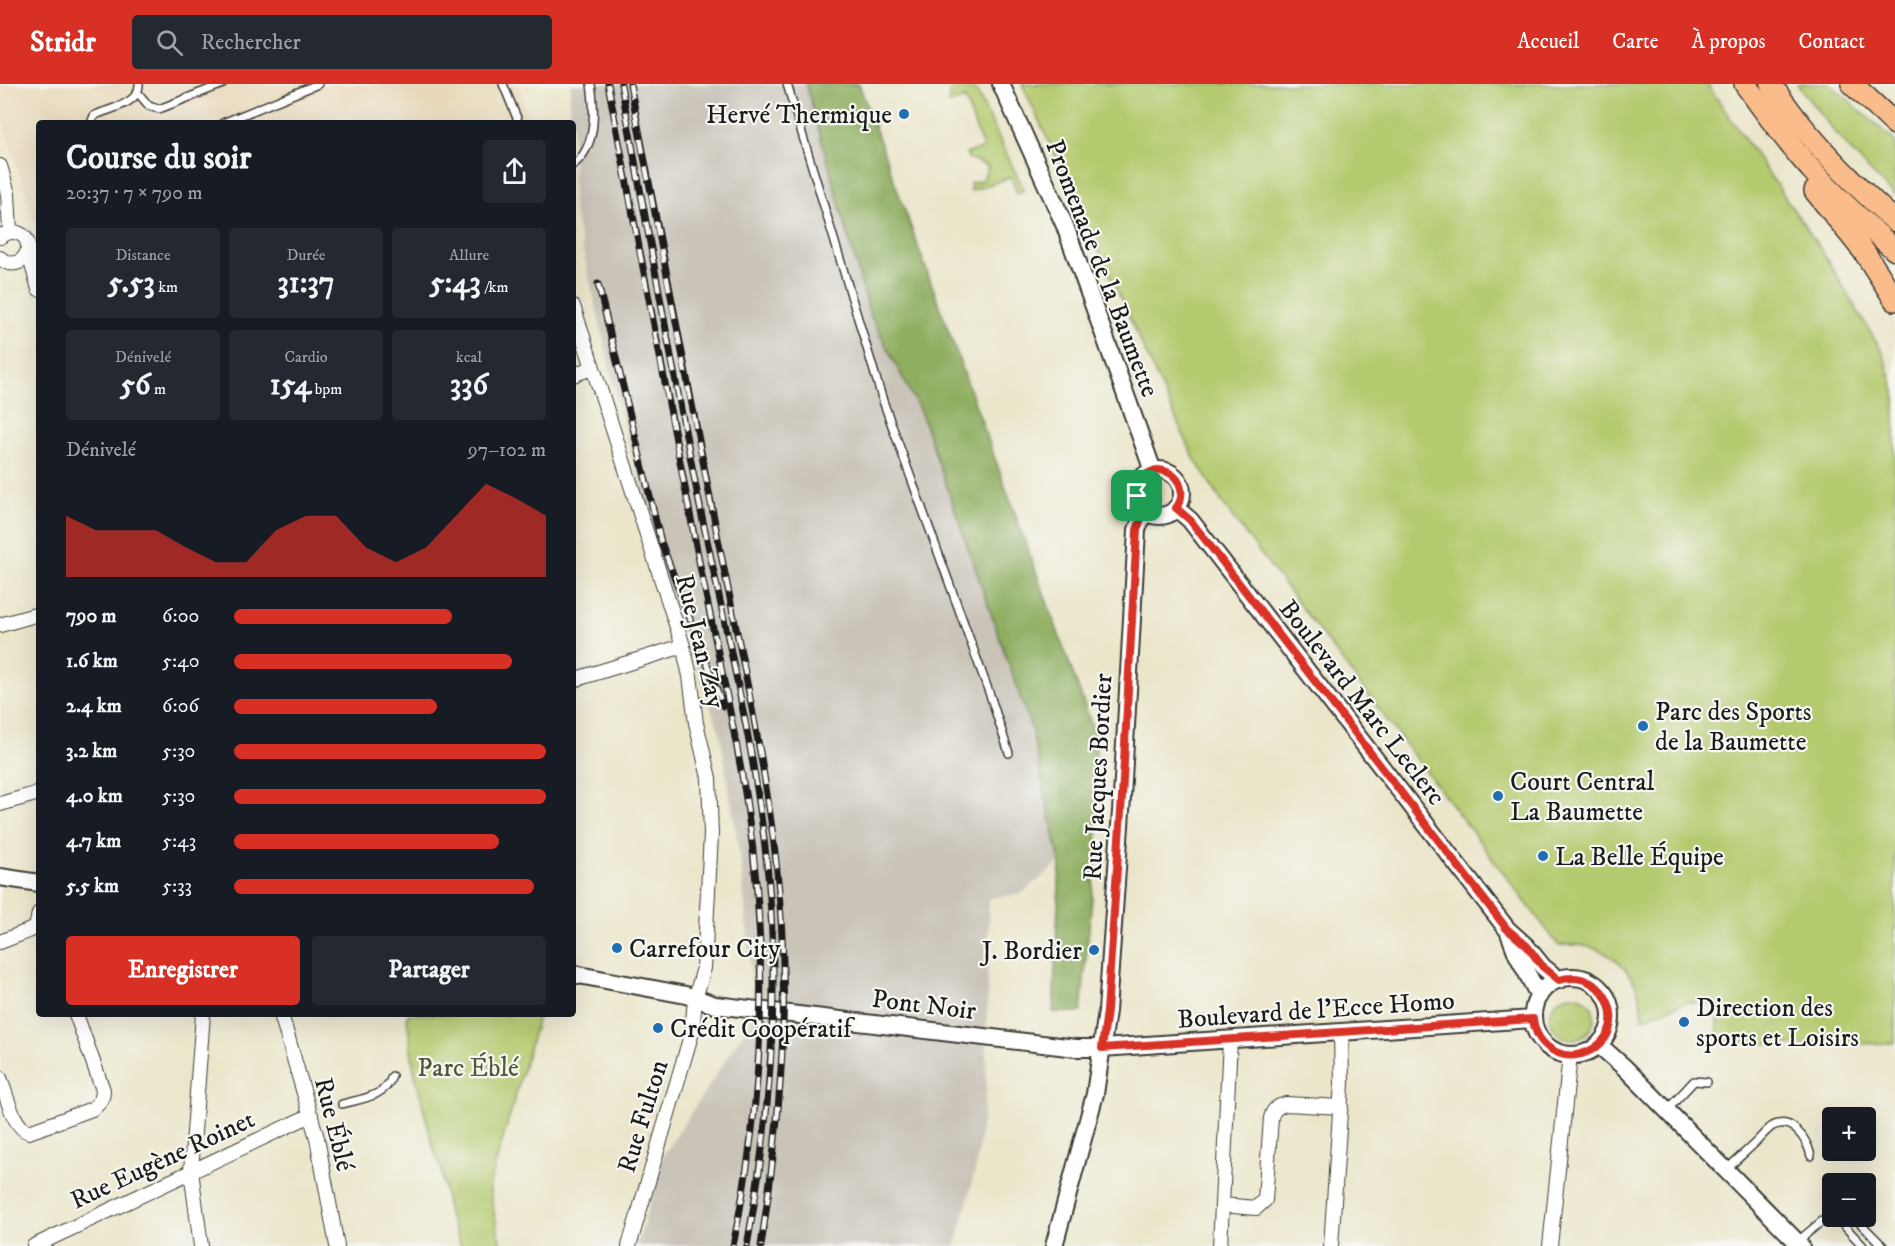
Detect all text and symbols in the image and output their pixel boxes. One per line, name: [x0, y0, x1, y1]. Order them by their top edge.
search box: [132, 15, 552, 69]
text: Stridr: [30, 25, 96, 60]
icon: search: [153, 26, 186, 59]
text: Rechercher: [201, 29, 301, 56]
text: Accueil: [1517, 29, 1579, 55]
text: Carte: [1612, 29, 1658, 55]
text: À propos: [1691, 29, 1766, 55]
text: Contact: [1799, 29, 1865, 55]
place label: Hervé Thermique: [706, 99, 892, 132]
marker: Hervé Thermique: [897, 107, 911, 121]
street label: Promenade de la Baumette: [1037, 135, 1166, 402]
text: Course du soir: [66, 138, 251, 179]
button: share: [483, 140, 546, 203]
text: 20:37 · 7 × 790 m: [66, 181, 202, 206]
text: Distance: [115, 245, 171, 265]
text: Durée: [287, 245, 325, 265]
text: Allure: [449, 245, 489, 265]
text: 5.53: [108, 265, 155, 302]
text: 31:37: [277, 265, 335, 302]
text: 5:43: [430, 265, 481, 302]
text: km: [155, 277, 178, 297]
text: /km: [481, 277, 508, 297]
text: Dénivelé: [115, 347, 171, 367]
text: Cardio: [284, 347, 328, 367]
text: kcal: [456, 347, 482, 367]
text: 56: [120, 367, 151, 404]
text: 154: [270, 367, 311, 404]
text: 336: [450, 367, 488, 404]
text: m: [151, 379, 166, 399]
text: bpm: [311, 379, 342, 399]
text: Dénivelé: [66, 438, 136, 463]
text: 97–102 m: [468, 438, 546, 463]
pin: [1111, 470, 1162, 521]
icon: arrive: [1120, 479, 1153, 512]
street label: Rue Jean Zay: [667, 571, 732, 712]
street label: Boulevard Marc Leclerc: [1271, 594, 1452, 812]
text: 790 m: [66, 604, 117, 629]
text: 6:00: [162, 604, 199, 629]
text: 1.6 km: [66, 649, 118, 674]
text: 5:40: [162, 649, 199, 674]
street label: Rue Jacques Bordier: [1077, 672, 1120, 882]
text: 2.4 km: [66, 694, 122, 719]
text: 6:06: [162, 694, 199, 719]
place label: Parc des Sports de la Baumette: [1655, 696, 1811, 759]
marker: Parc des Sports de la Baumette: [1636, 719, 1650, 733]
text: 3.2 km: [66, 739, 117, 764]
text: 5:30: [162, 739, 195, 764]
place label: Court Central La Baumette: [1510, 766, 1655, 829]
text: 4.0 km: [66, 784, 123, 809]
text: 5:30: [162, 784, 195, 809]
marker: Court Central La Baumette: [1491, 789, 1505, 803]
text: 4.7 km: [66, 829, 121, 854]
text: 5:43: [162, 829, 196, 854]
place label: La Belle Équipe: [1555, 841, 1724, 874]
marker: La Belle Équipe: [1536, 849, 1550, 863]
text: 5.5 km: [66, 874, 119, 899]
text: 5:33: [162, 874, 192, 899]
place label: Carrefour City: [629, 933, 781, 966]
place label: J. Bordier: [980, 935, 1082, 968]
button: Enregistrer: [66, 936, 300, 1005]
button: Partager: [312, 936, 546, 1005]
marker: Carrefour City: [610, 941, 624, 955]
marker: J. Bordier: [1087, 943, 1101, 957]
street label: Pont Noir: [870, 983, 978, 1028]
street label: Boulevard de l'Ecce Homo: [1176, 984, 1456, 1037]
place label: Direction des sports et Loisirs: [1696, 992, 1859, 1055]
place label: Crédit Coopératif: [670, 1013, 855, 1046]
marker: Direction des sports et Loisirs: [1677, 1015, 1691, 1029]
marker: Crédit Coopératif: [651, 1021, 665, 1035]
park label: Parc Éblé: [417, 1052, 519, 1085]
street label: Rue Fulton: [611, 1056, 676, 1177]
street label: Rue Éblé: [306, 1074, 361, 1175]
street label: Rue Eugène Roinet: [65, 1103, 260, 1217]
map controls: [1822, 1107, 1876, 1227]
button: +: [1822, 1107, 1876, 1161]
button: −: [1822, 1173, 1876, 1227]

